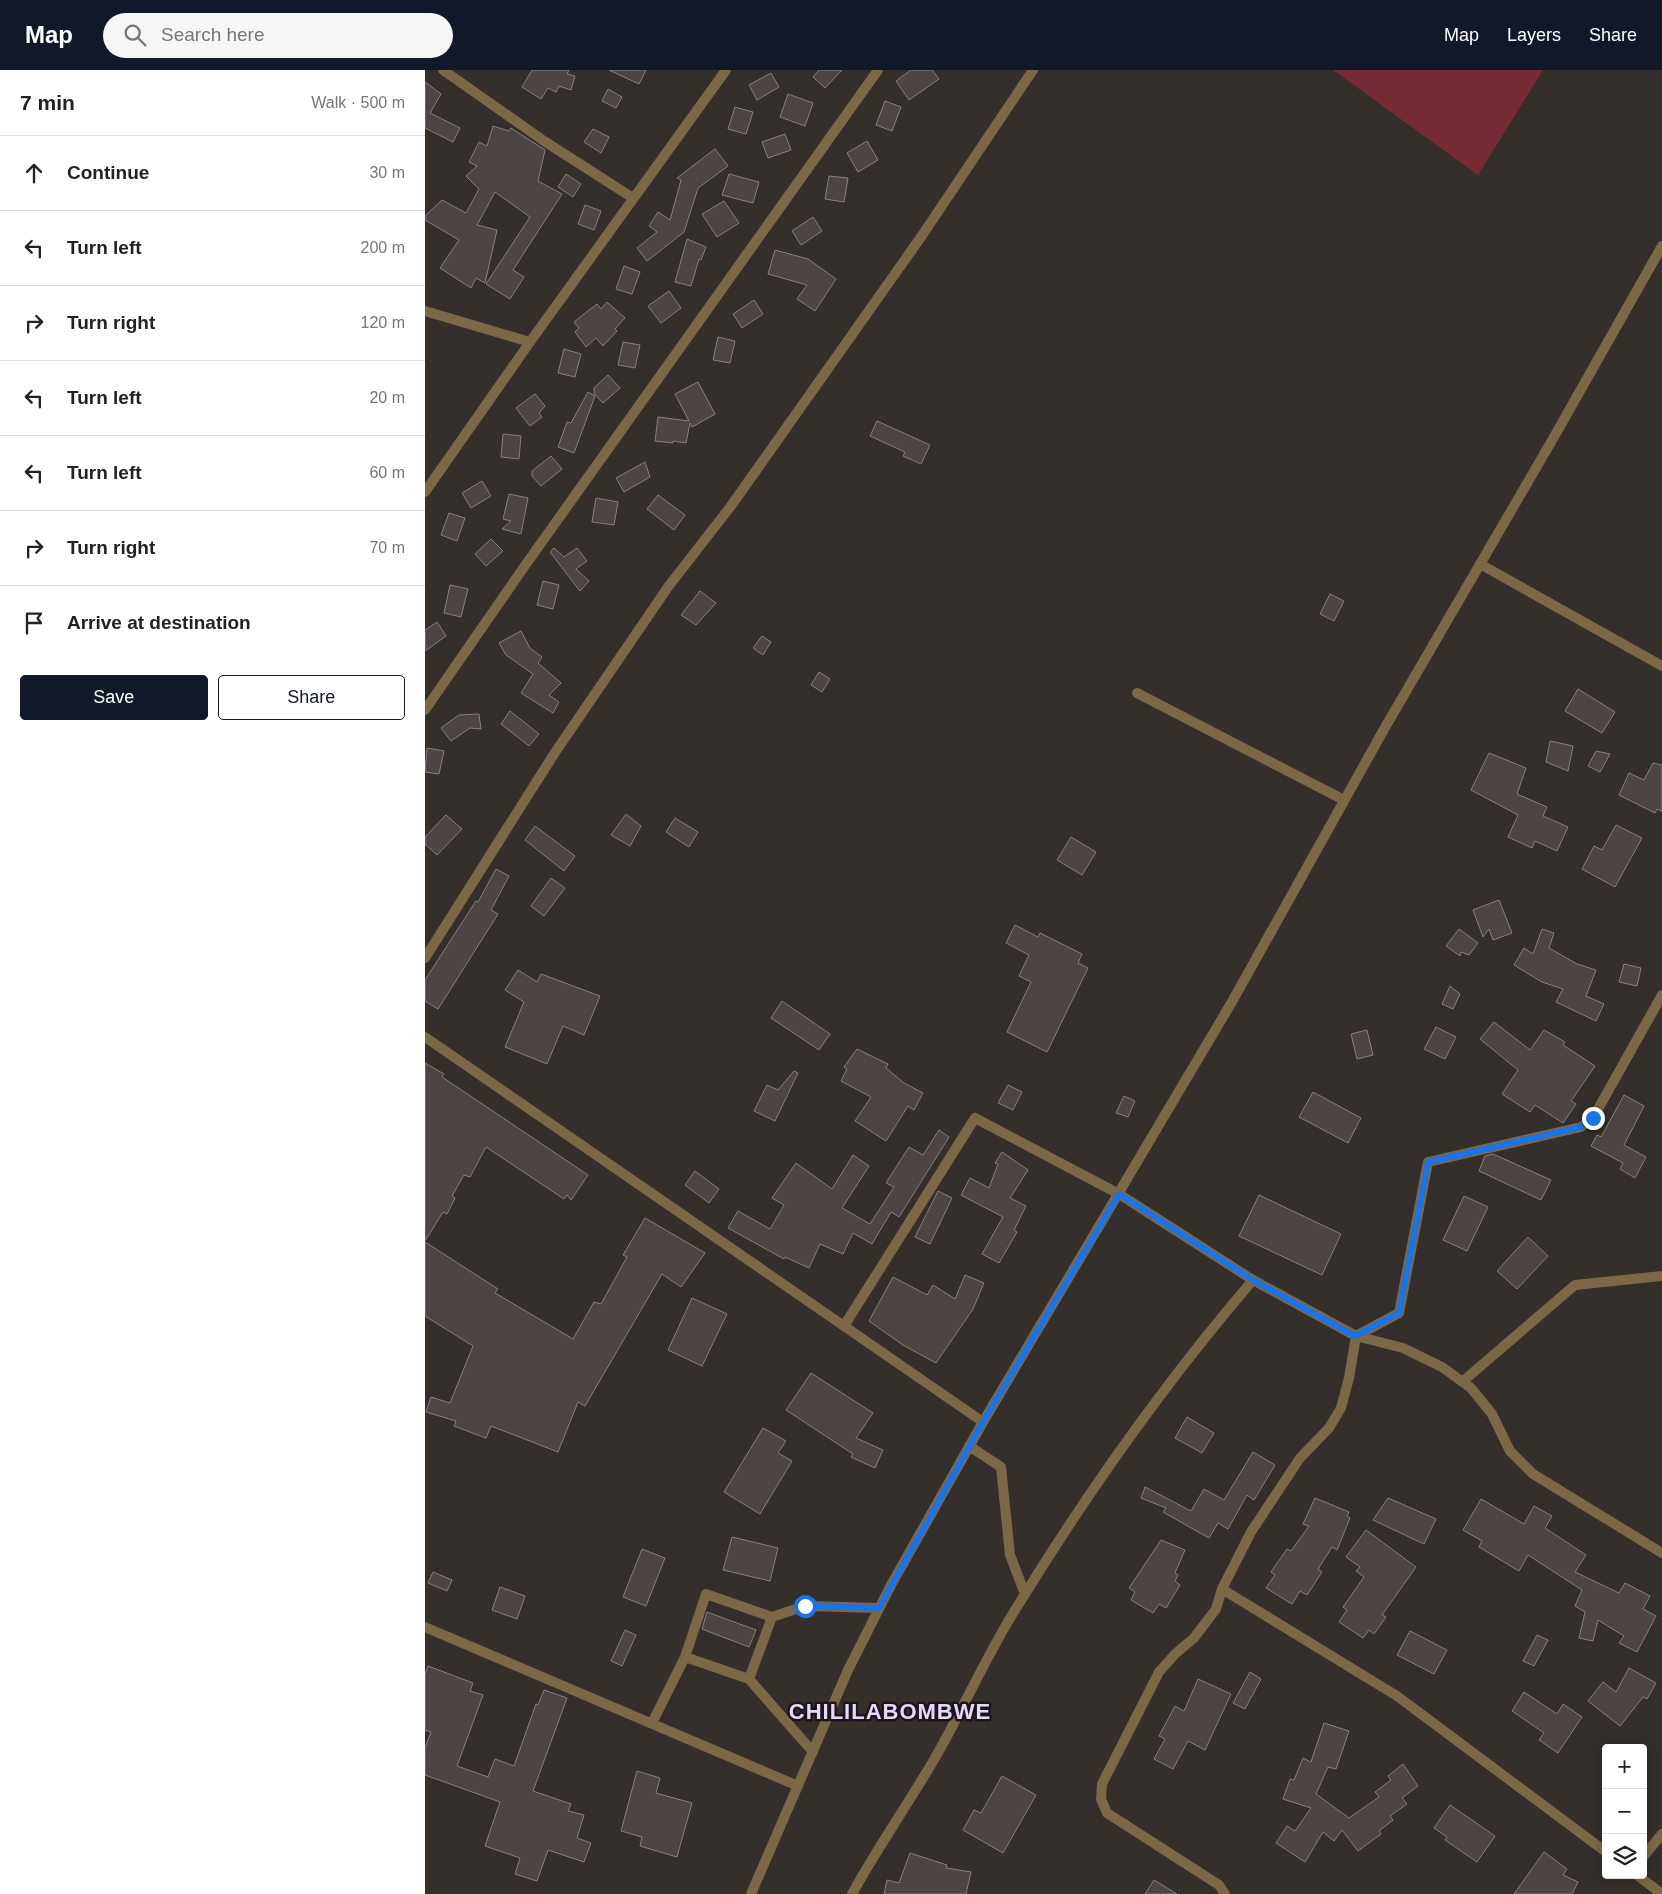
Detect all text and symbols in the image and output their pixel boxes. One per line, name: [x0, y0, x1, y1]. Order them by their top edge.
search box: [103, 13, 453, 58]
text: Map: [25, 21, 73, 48]
icon: search: [121, 21, 149, 49]
text: Search here: [161, 24, 265, 45]
text: Map: [1444, 25, 1479, 45]
text: Layers: [1507, 25, 1561, 45]
text: Share: [1589, 25, 1637, 45]
text: 7 min: [20, 91, 75, 114]
text: Walk · 500 m: [311, 94, 405, 111]
icon: ahead: [20, 159, 48, 187]
text: Continue: [67, 162, 149, 183]
text: 30 m: [369, 164, 405, 181]
icon: left: [20, 234, 48, 262]
text: Turn left: [67, 237, 142, 258]
text: 200 m: [361, 239, 405, 256]
icon: right: [20, 309, 48, 337]
text: Turn right: [67, 312, 155, 333]
text: 120 m: [361, 314, 405, 331]
icon: left: [20, 384, 48, 412]
text: Turn left: [67, 387, 142, 408]
text: 20 m: [369, 389, 405, 406]
icon: left: [20, 459, 48, 487]
text: Turn left: [67, 462, 142, 483]
text: 60 m: [369, 464, 405, 481]
icon: right: [20, 534, 48, 562]
text: Turn right: [67, 537, 155, 558]
text: 70 m: [369, 539, 405, 556]
icon: arrive: [20, 609, 48, 637]
text: Arrive at destination: [67, 612, 251, 633]
button: Save: [20, 675, 208, 720]
button: Share: [218, 675, 405, 720]
route end: [1582, 1107, 1605, 1130]
route start: [794, 1595, 817, 1618]
district label: CHILILABOMBWE: [789, 1699, 991, 1724]
map controls: [1602, 1744, 1647, 1879]
button: +: [1602, 1744, 1647, 1789]
button: −: [1602, 1789, 1647, 1834]
button: layers: [1602, 1834, 1647, 1879]

